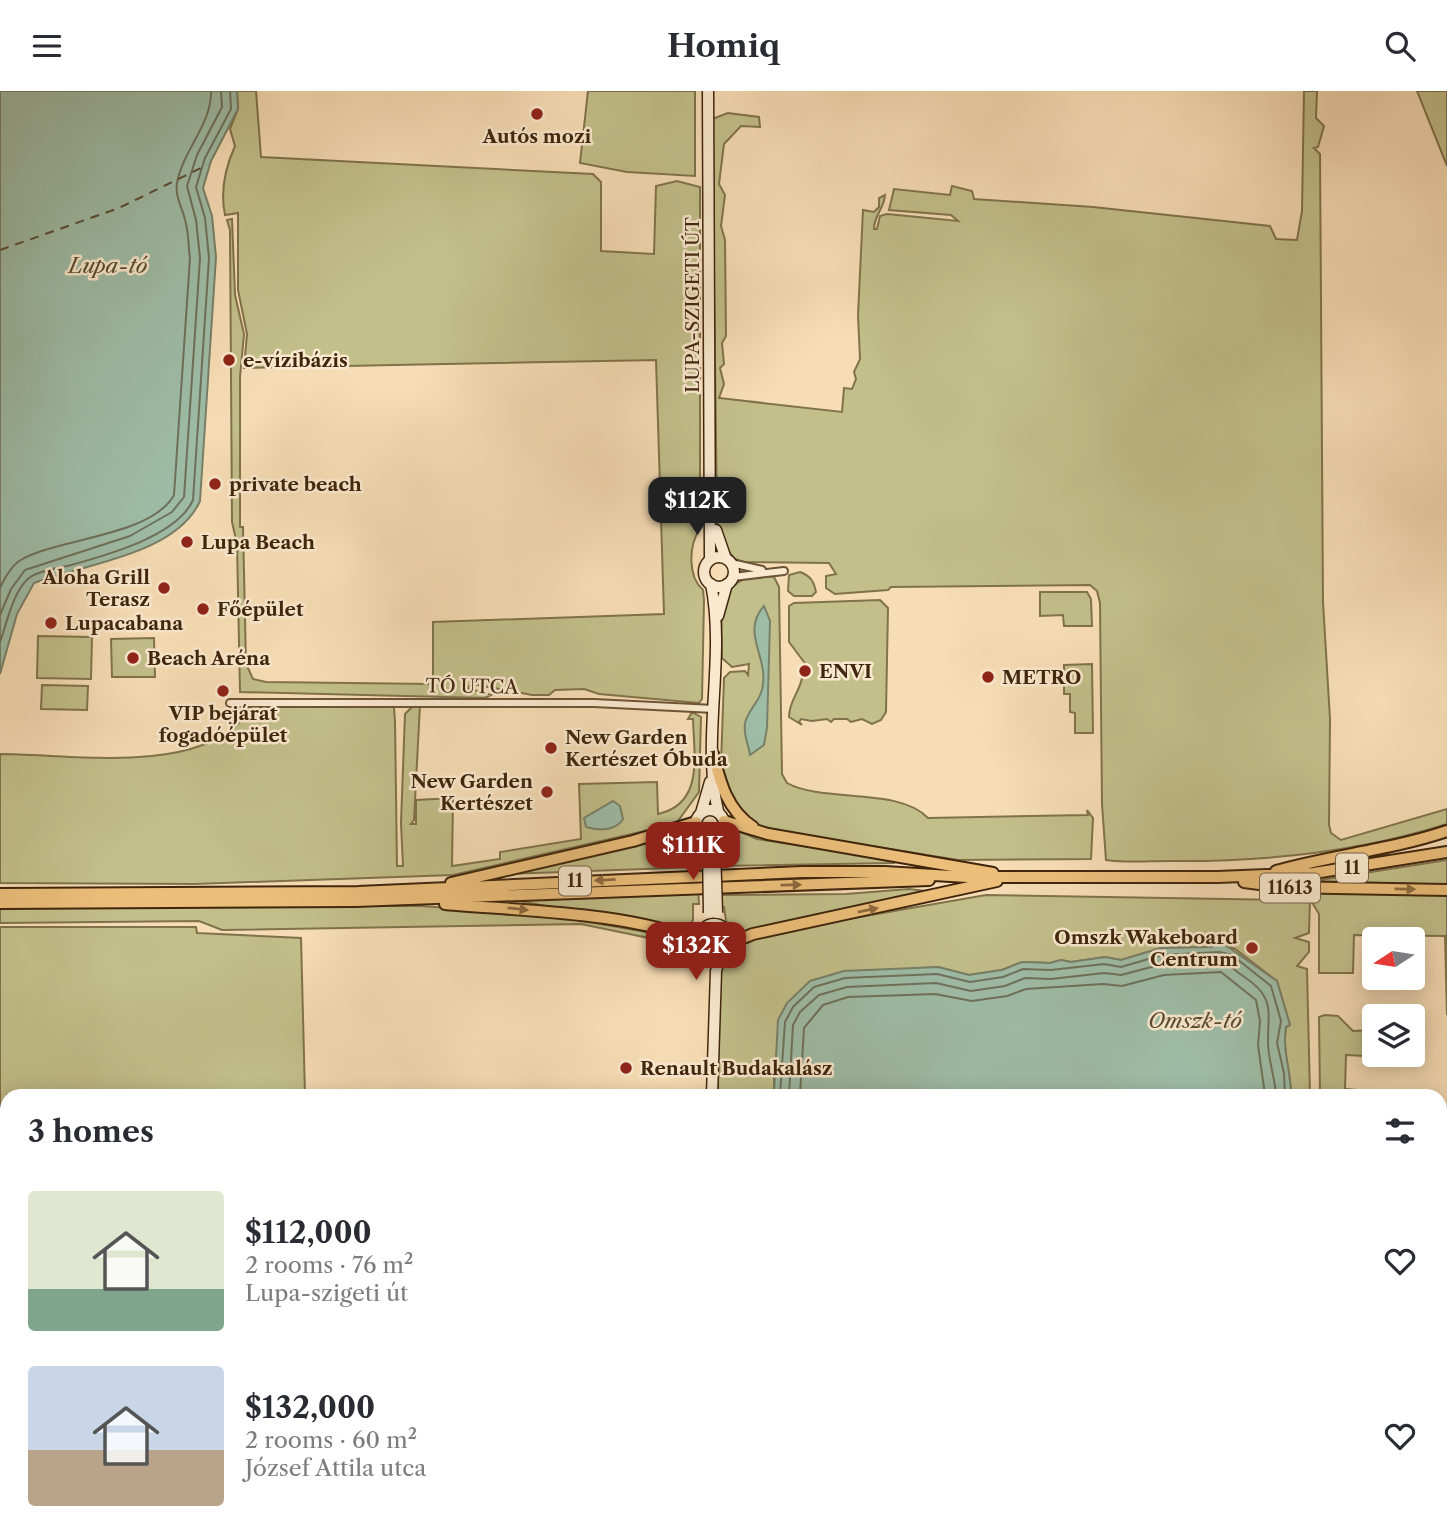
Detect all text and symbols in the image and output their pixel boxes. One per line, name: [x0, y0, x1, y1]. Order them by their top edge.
text: Homiq: [667, 26, 780, 65]
icon: menu: [28, 27, 66, 65]
icon: search: [1381, 27, 1419, 65]
marker: Autós mozi: [529, 106, 545, 122]
place label: Autós mozi: [482, 125, 592, 148]
street label: LUPA-SZIGETI ÚT: [681, 216, 704, 393]
water label: Lupa-tó: [67, 253, 148, 278]
place label: e-vízibázis: [243, 349, 348, 372]
marker: e-vízibázis: [221, 352, 237, 368]
place label: private beach: [229, 473, 362, 496]
marker: private beach: [207, 476, 223, 492]
pin: $112K: [648, 477, 746, 537]
text: $112K: [664, 486, 730, 514]
place label: Lupa Beach: [201, 531, 315, 554]
marker: Lupa Beach: [179, 534, 195, 550]
place label: Aloha Grill Terasz: [41, 566, 150, 611]
marker: Aloha Grill Terasz: [156, 580, 172, 596]
place label: Főépület: [217, 598, 304, 621]
marker: Főépület: [195, 601, 211, 617]
place label: Lupacabana: [65, 612, 184, 635]
marker: Lupacabana: [43, 615, 59, 631]
place label: Beach Aréna: [147, 647, 271, 670]
marker: Beach Aréna: [125, 650, 141, 666]
place label: ENVI: [819, 660, 872, 683]
marker: ENVI: [797, 663, 813, 679]
place label: METRO: [1002, 666, 1081, 689]
marker: METRO: [980, 669, 996, 685]
street label: TÓ UTCA: [425, 674, 519, 699]
marker: VIP bejárat fogadóépület: [215, 683, 231, 699]
place label: VIP bejárat fogadóépület: [159, 702, 288, 747]
place label: New Garden Kertészet Óbuda: [565, 726, 729, 771]
marker: New Garden Kertészet Óbuda: [543, 740, 559, 756]
place label: New Garden Kertészet: [410, 770, 533, 815]
marker: New Garden Kertészet: [539, 784, 555, 800]
pin: $111K: [644, 823, 742, 882]
text: $111K: [662, 831, 724, 859]
road number: 11: [1336, 853, 1368, 883]
road number: 11: [559, 867, 591, 895]
road number: 11613: [1260, 873, 1320, 903]
one-way arrow: [593, 874, 615, 885]
one-way arrow: [780, 880, 802, 891]
one-way arrow: [1394, 883, 1416, 895]
one-way arrow: [507, 904, 529, 915]
one-way arrow: [857, 904, 879, 915]
pin: $132K: [647, 923, 745, 982]
place label: Omszk Wakeboard Centrum: [1054, 926, 1238, 971]
north arrow: [1362, 927, 1424, 991]
map controls: [1362, 927, 1425, 1067]
text: $132K: [662, 931, 730, 959]
marker: Omszk Wakeboard Centrum: [1244, 940, 1260, 956]
button: layers: [1362, 1004, 1425, 1067]
water label: Omszk-tó: [1148, 1008, 1242, 1033]
place label: Renault Budakalász: [640, 1057, 833, 1080]
marker: Renault Budakalász: [618, 1060, 634, 1076]
icon: filters: [1381, 1112, 1419, 1150]
text: 3 homes: [28, 1113, 154, 1150]
text: $112,000: [245, 1214, 372, 1251]
icon: home: [84, 1219, 168, 1303]
icon: heart: [1381, 1242, 1419, 1280]
text: 2 rooms · 76 m²: [245, 1251, 413, 1279]
text: Lupa-szigeti út: [245, 1279, 408, 1307]
text: $132,000: [245, 1389, 375, 1426]
icon: home: [84, 1394, 168, 1478]
icon: heart: [1381, 1417, 1419, 1455]
text: 2 rooms · 60 m²: [245, 1426, 417, 1454]
text: József Attila utca: [245, 1454, 426, 1482]

